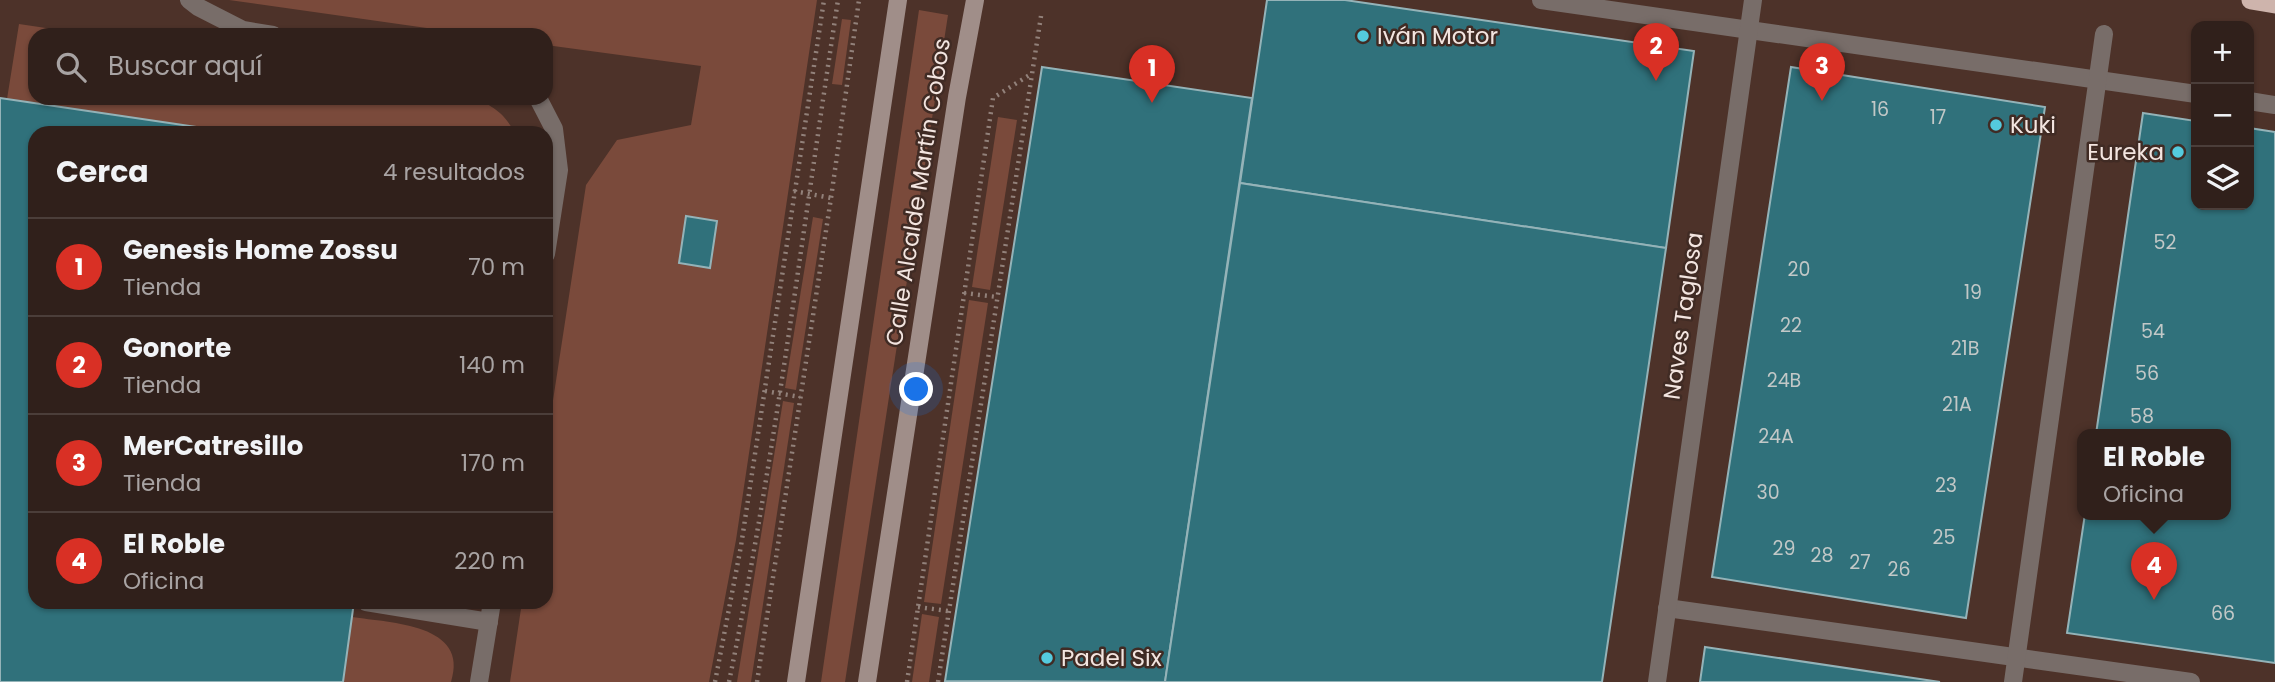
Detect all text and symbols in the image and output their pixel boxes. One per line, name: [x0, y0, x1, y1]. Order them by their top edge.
place label: Iván Motor: [1377, 20, 1498, 52]
map controls: [2191, 21, 2254, 210]
button: +: [2191, 21, 2254, 84]
pin: 2: [1633, 23, 1679, 81]
search box: [28, 28, 553, 105]
marker: Iván Motor: [1355, 28, 1371, 44]
street label: Calle Alcalde Martín Cobos: [878, 36, 958, 348]
pin: 3: [1799, 43, 1845, 101]
pin: 1: [1129, 45, 1175, 103]
icon: search: [52, 48, 90, 86]
text: Buscar aquí: [108, 48, 262, 84]
button: −: [2191, 84, 2254, 147]
house number: 16: [1871, 96, 1889, 123]
house number: 17: [1930, 104, 1946, 131]
place label: Kuki: [2010, 109, 2056, 141]
marker: Kuki: [1988, 117, 2004, 133]
place label: Eureka: [2087, 136, 2164, 168]
marker: Eureka: [2170, 144, 2186, 160]
button: layers: [2191, 147, 2254, 210]
text: Cerca: [56, 150, 149, 193]
text: 4 resultados: [383, 156, 525, 188]
house number: 52: [2154, 229, 2177, 256]
street label: Naves Taglosa: [1655, 230, 1711, 402]
text: Genesis Home Zossu: [123, 232, 398, 268]
text: 1: [75, 251, 83, 283]
text: 70 m: [468, 251, 525, 283]
house number: 20: [1788, 256, 1810, 283]
text: Tienda: [123, 271, 201, 303]
house number: 19: [1964, 279, 1982, 306]
house number: 22: [1780, 312, 1802, 339]
house number: 54: [2141, 318, 2165, 345]
text: Gonorte: [123, 330, 231, 366]
house number: 21B: [1951, 335, 1979, 362]
text: 2: [72, 349, 86, 381]
text: 140 m: [459, 349, 525, 381]
house number: 56: [2135, 360, 2159, 387]
house number: 24B: [1767, 367, 1801, 394]
text: Tienda: [123, 369, 201, 401]
your location: [899, 372, 933, 406]
house number: 21A: [1942, 391, 1972, 418]
house number: 58: [2130, 403, 2154, 430]
house number: 24A: [1758, 423, 1794, 450]
text: MerCatresillo: [123, 428, 303, 464]
popup: [2077, 429, 2231, 520]
text: El Roble: [2103, 439, 2205, 475]
text: 3: [72, 447, 86, 479]
text: 170 m: [461, 447, 525, 479]
text: Tienda: [123, 467, 201, 499]
house number: 23: [1935, 472, 1957, 499]
text: Oficina: [2103, 478, 2184, 510]
house number: 30: [1756, 479, 1780, 506]
house number: 25: [1933, 524, 1955, 551]
text: El Roble: [123, 526, 225, 562]
house number: 29: [1773, 535, 1795, 562]
house number: 28: [1811, 542, 1833, 569]
pin: 4: [2131, 542, 2177, 600]
text: 4: [71, 545, 87, 577]
text: 220 m: [454, 545, 525, 577]
house number: 27: [1849, 549, 1871, 576]
house number: 26: [1888, 556, 1911, 583]
text: Oficina: [123, 565, 204, 597]
house number: 66: [2211, 600, 2235, 627]
place label: Padel Six: [1061, 642, 1162, 674]
marker: Padel Six: [1039, 650, 1055, 666]

